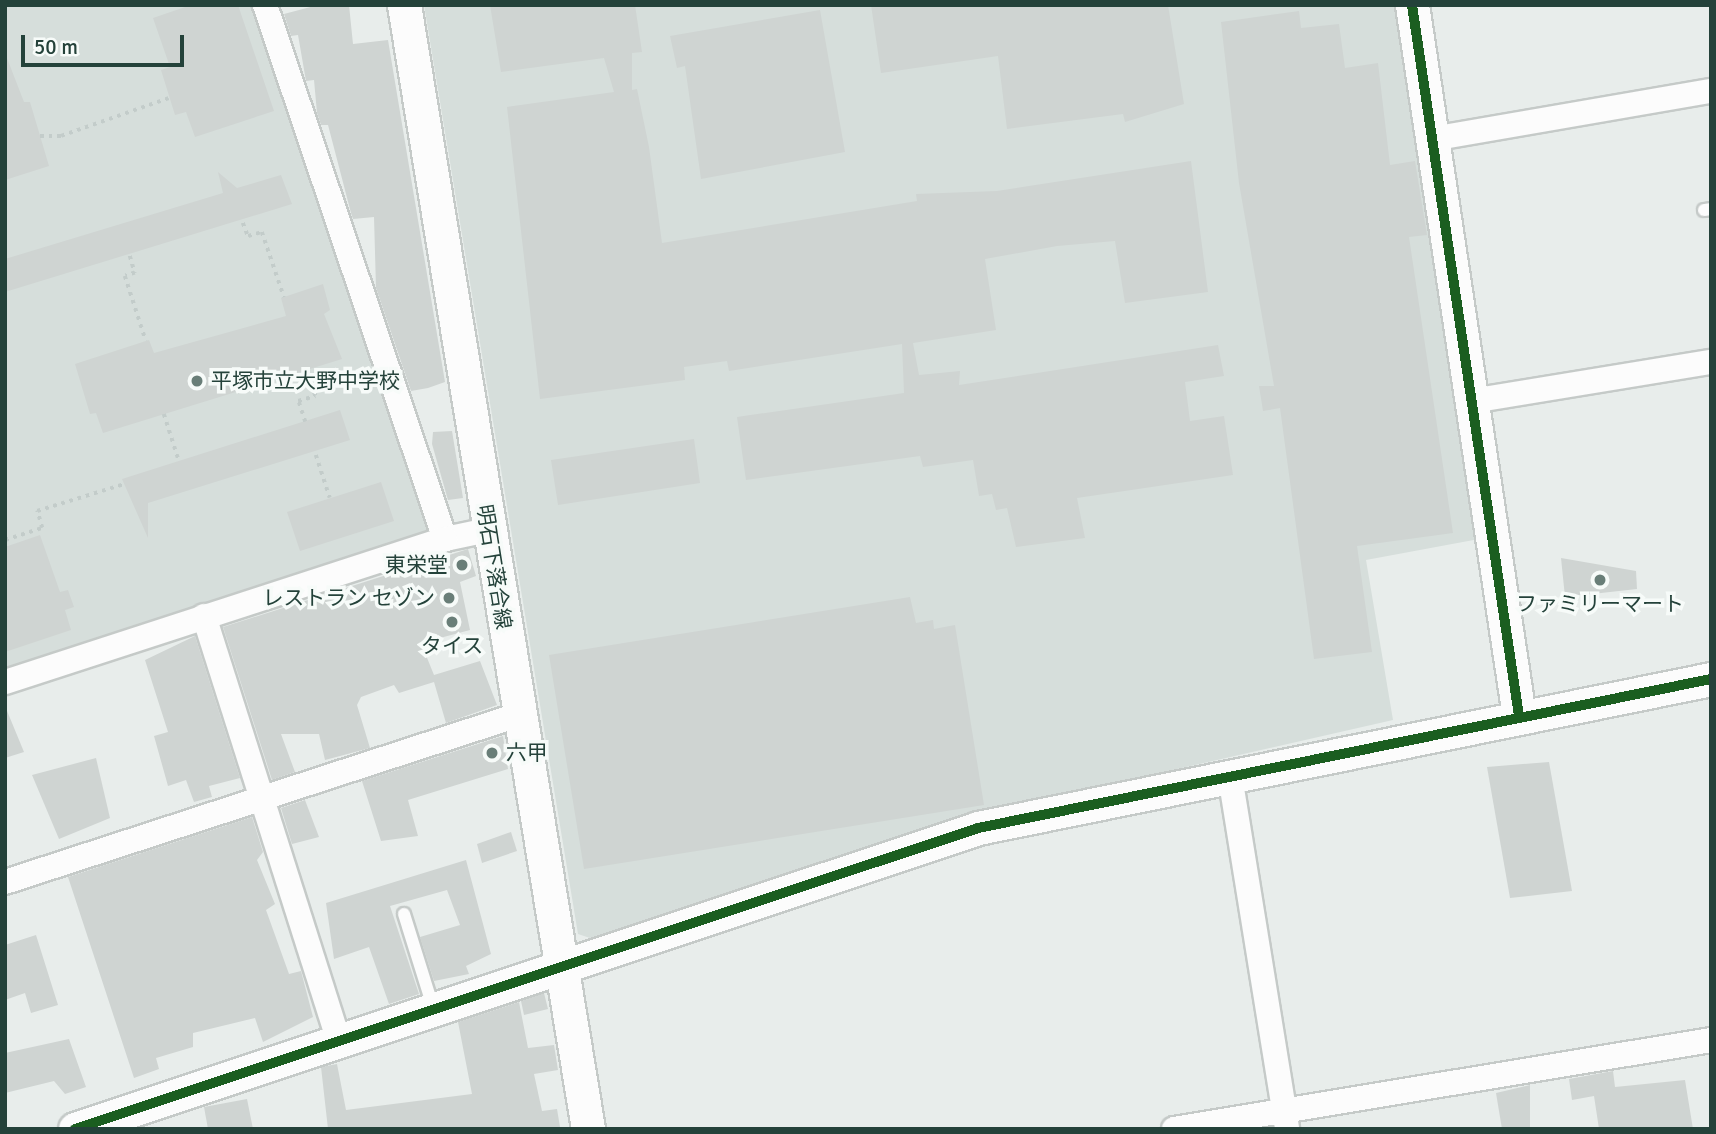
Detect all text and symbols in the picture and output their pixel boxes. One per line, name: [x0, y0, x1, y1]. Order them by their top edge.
scale bar: [24, 21, 187, 65]
text: 50 m: [34, 34, 78, 60]
place label: 平塚市立大野中学校: [211, 368, 400, 394]
marker: 平塚市立大野中学校: [189, 373, 205, 389]
street label: 明石下落合線: [472, 503, 516, 631]
place label: 東栄堂: [385, 552, 448, 578]
marker: 東栄堂: [454, 557, 470, 573]
marker: ファミリーマート: [1592, 572, 1608, 588]
place label: レストラン セゾン: [262, 585, 435, 611]
marker: レストラン セゾン: [441, 590, 457, 606]
place label: ファミリーマート: [1516, 591, 1684, 617]
marker: タイス: [444, 614, 460, 630]
place label: タイス: [421, 633, 483, 659]
place label: 六甲: [506, 740, 548, 766]
marker: 六甲: [484, 745, 500, 761]

